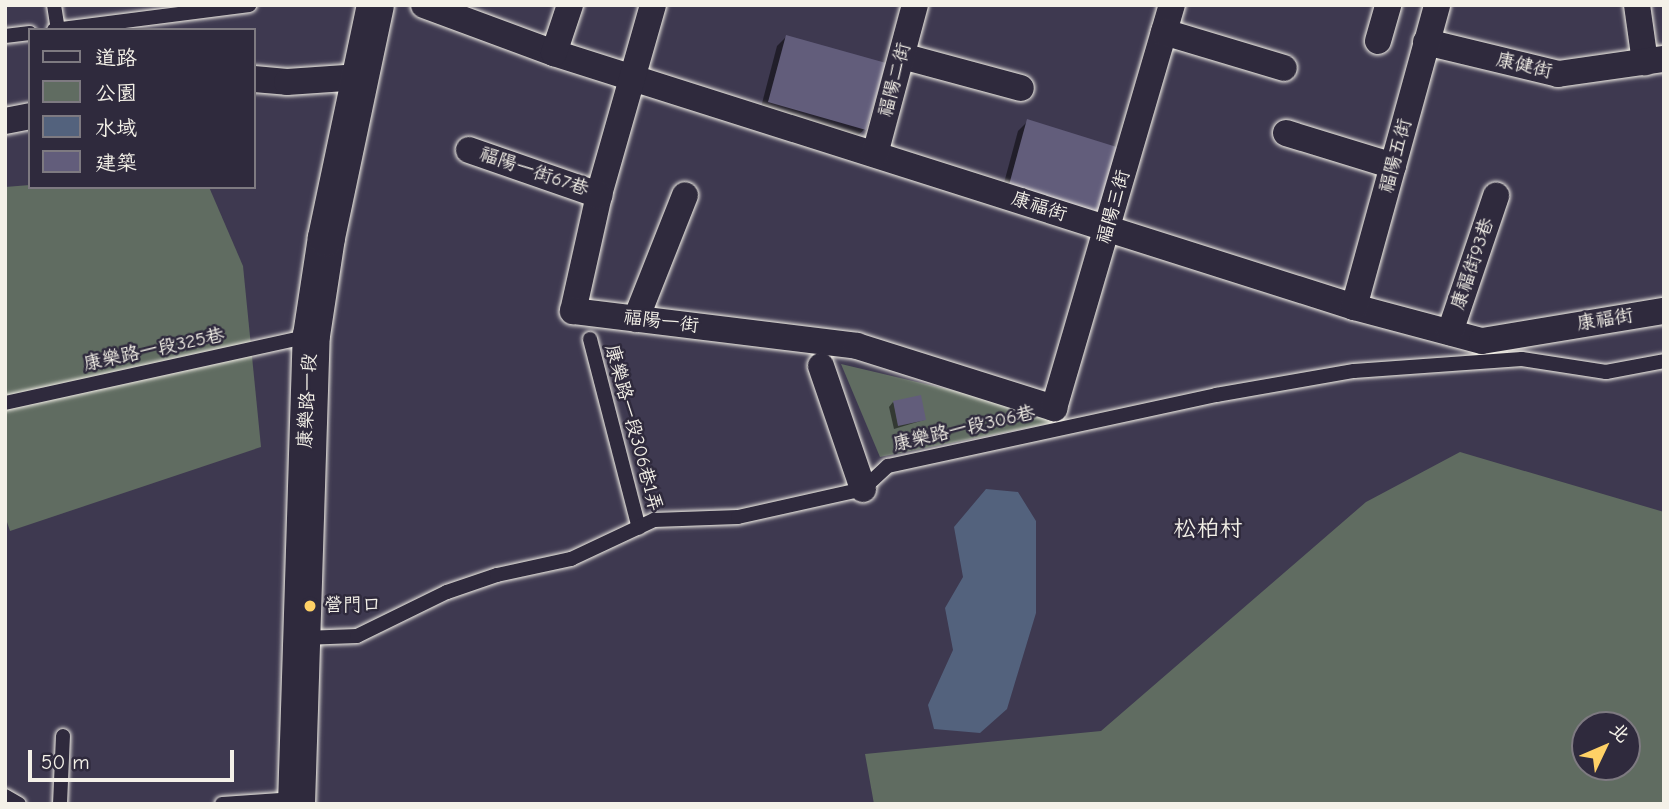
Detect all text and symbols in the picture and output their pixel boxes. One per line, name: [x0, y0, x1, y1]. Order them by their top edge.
legend: [28, 28, 256, 189]
street label: 福陽二街: [874, 40, 916, 120]
text: 道路: [95, 46, 137, 70]
street label: 康健街: [1494, 48, 1554, 84]
text: 公園: [95, 81, 137, 105]
text: 水域: [95, 116, 137, 140]
street label: 福陽五街: [1375, 116, 1417, 196]
street label: 福陽一街67巷: [476, 143, 592, 201]
text: 建築: [95, 151, 137, 175]
street label: 福陽三街: [1093, 167, 1135, 247]
street label: 康福街: [1008, 187, 1070, 227]
street label: 康福街93巷: [1447, 215, 1499, 313]
street label: 康福街: [1575, 304, 1635, 336]
street label: 福陽一街: [622, 306, 700, 338]
street label: 康樂路一段325巷: [81, 324, 227, 376]
street label: 康樂路一段306巷1弄: [600, 342, 666, 514]
street label: 康樂路一段: [294, 353, 322, 449]
street label: 康樂路一段306巷: [891, 402, 1037, 456]
district label: 松柏村: [1174, 515, 1242, 543]
place label: 營門口: [324, 595, 381, 617]
marker: 營門口: [302, 598, 318, 614]
north arrow: [1571, 711, 1641, 781]
text: 北: [1605, 718, 1634, 747]
scale bar: [32, 736, 238, 780]
text: 50 m: [41, 750, 90, 774]

